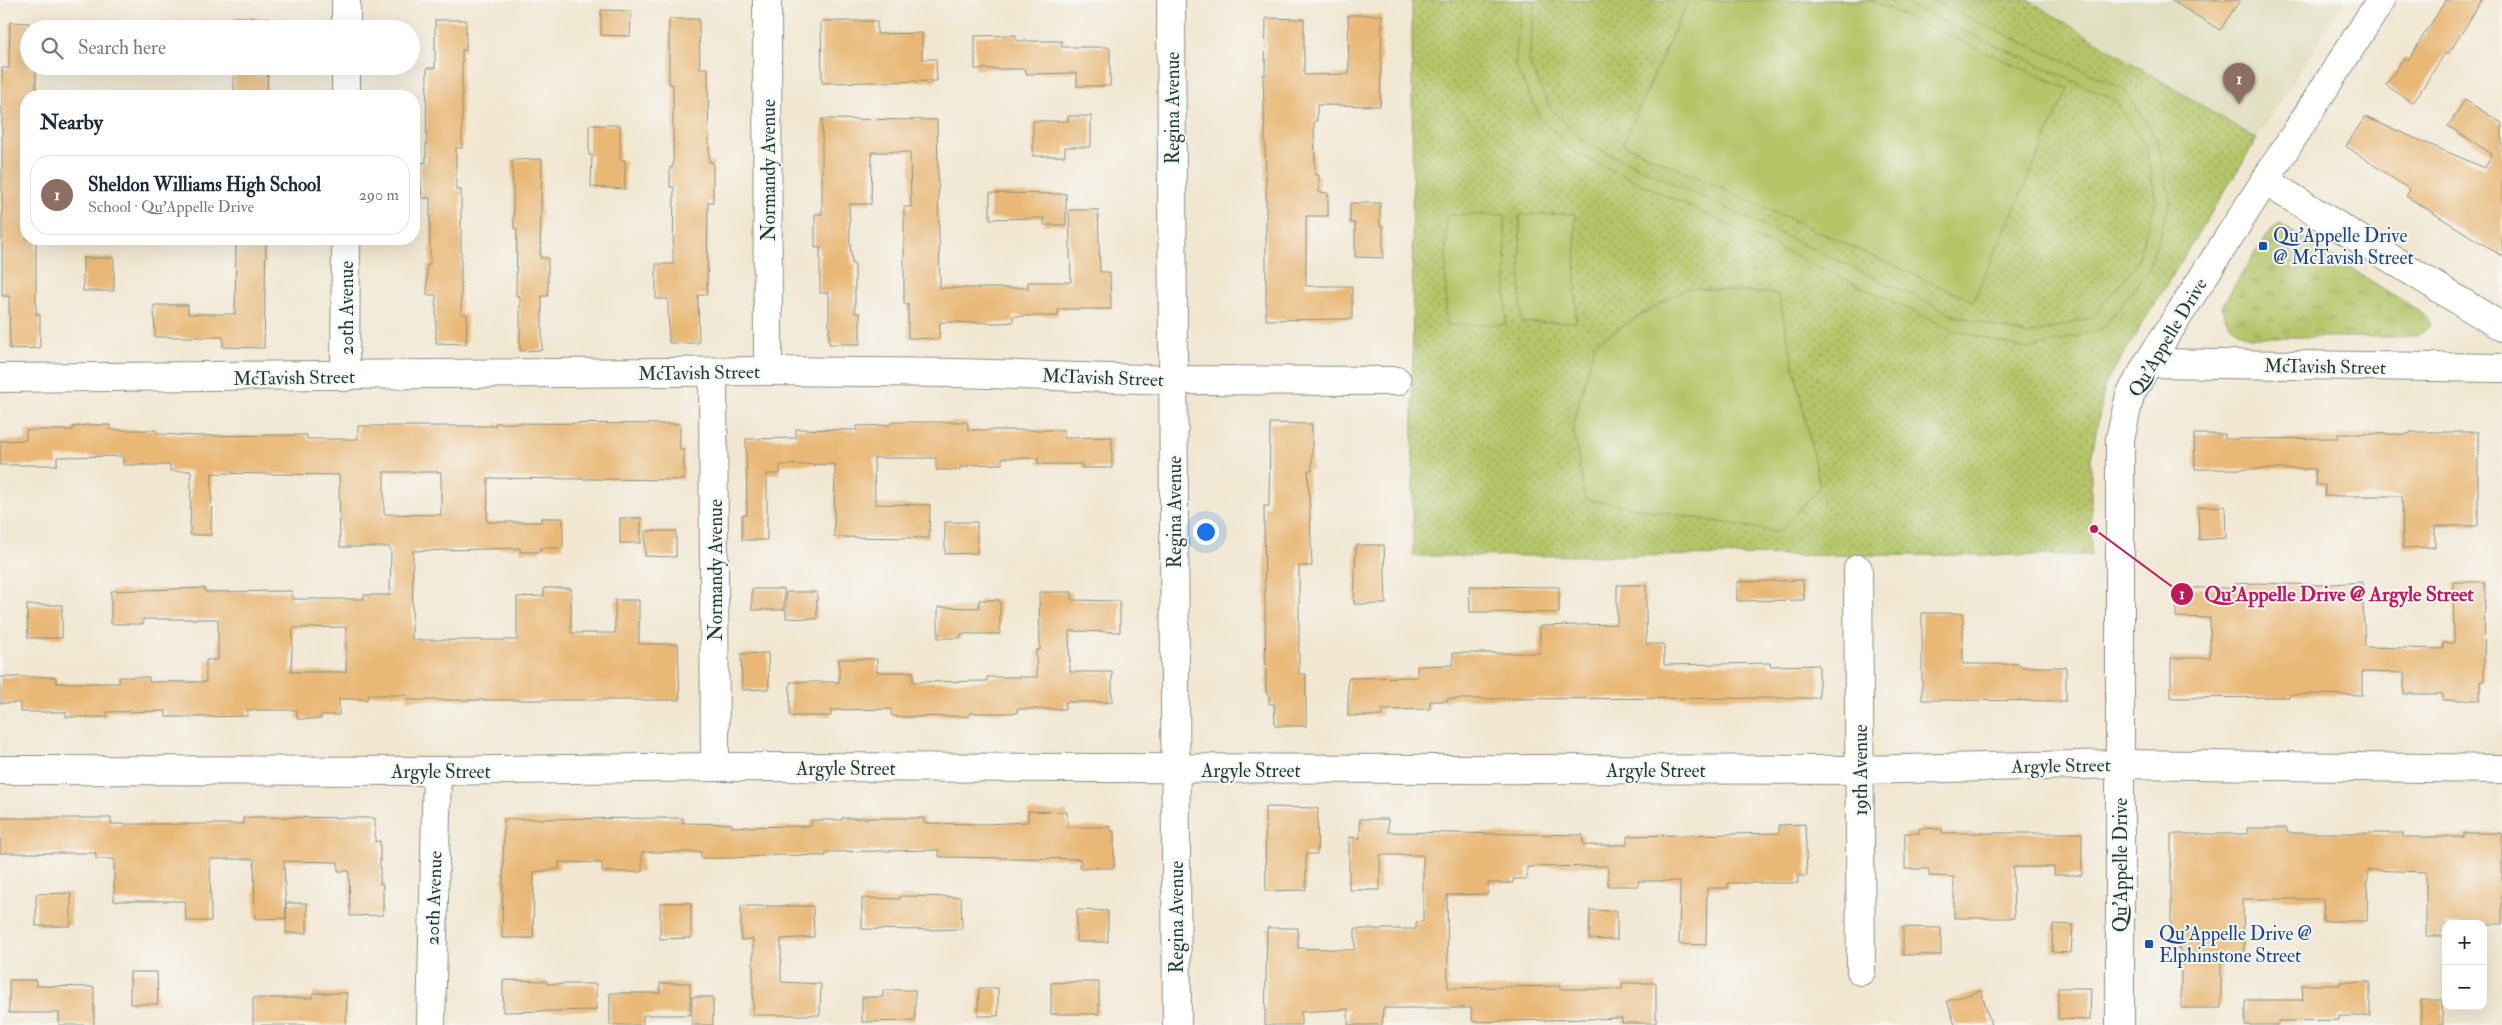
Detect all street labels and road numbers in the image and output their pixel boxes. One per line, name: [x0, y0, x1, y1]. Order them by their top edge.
street label: Regina Avenue: [1161, 52, 1185, 164]
street label: Normandy Avenue: [757, 99, 781, 241]
street label: 20th Avenue: [335, 261, 359, 355]
street label: Qu'Appelle Drive: [2123, 274, 2214, 402]
street label: McTavish Street: [2264, 354, 2386, 380]
street label: McTavish Street: [638, 360, 760, 386]
street label: McTavish Street: [1042, 364, 1164, 392]
street label: McTavish Street: [233, 365, 355, 391]
street label: Regina Avenue: [1163, 456, 1187, 568]
street label: Normandy Avenue: [704, 499, 728, 641]
street label: 19th Avenue: [1849, 724, 1873, 816]
street label: Argyle Street: [2010, 753, 2111, 779]
street label: Argyle Street: [795, 757, 896, 781]
street label: Argyle Street: [1200, 759, 1301, 783]
street label: Argyle Street: [1605, 759, 1706, 783]
street label: Argyle Street: [390, 760, 491, 784]
street label: Qu'Appelle Drive: [2109, 798, 2134, 932]
street label: 20th Avenue: [420, 850, 448, 946]
street label: Regina Avenue: [1165, 861, 1189, 973]

